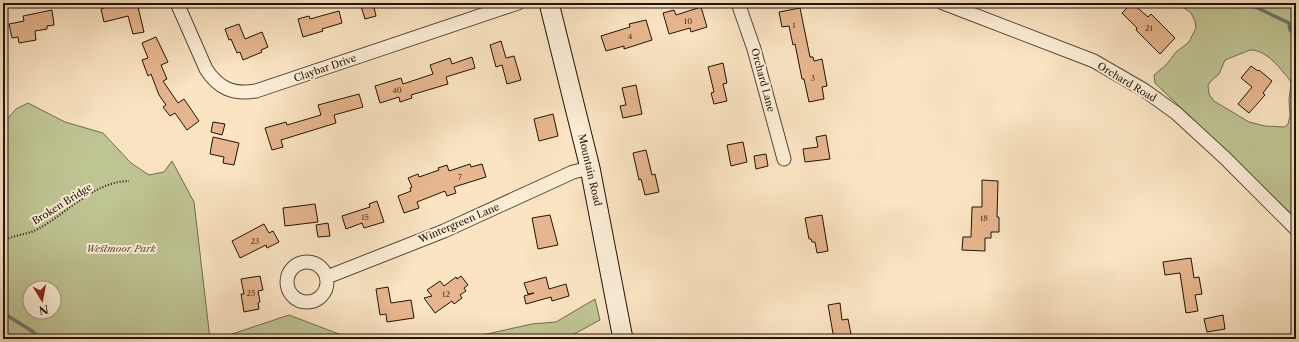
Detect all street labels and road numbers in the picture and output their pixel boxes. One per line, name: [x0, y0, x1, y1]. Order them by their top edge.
street label: Orchard Lane: [748, 47, 778, 114]
street label: Claybar Drive: [292, 51, 358, 85]
street label: Orchard Road: [1095, 59, 1159, 105]
street label: Mountain Road: [575, 133, 605, 207]
street label: Broken Bridge: [30, 180, 95, 228]
street label: Wintergreen Lane: [416, 200, 502, 246]

